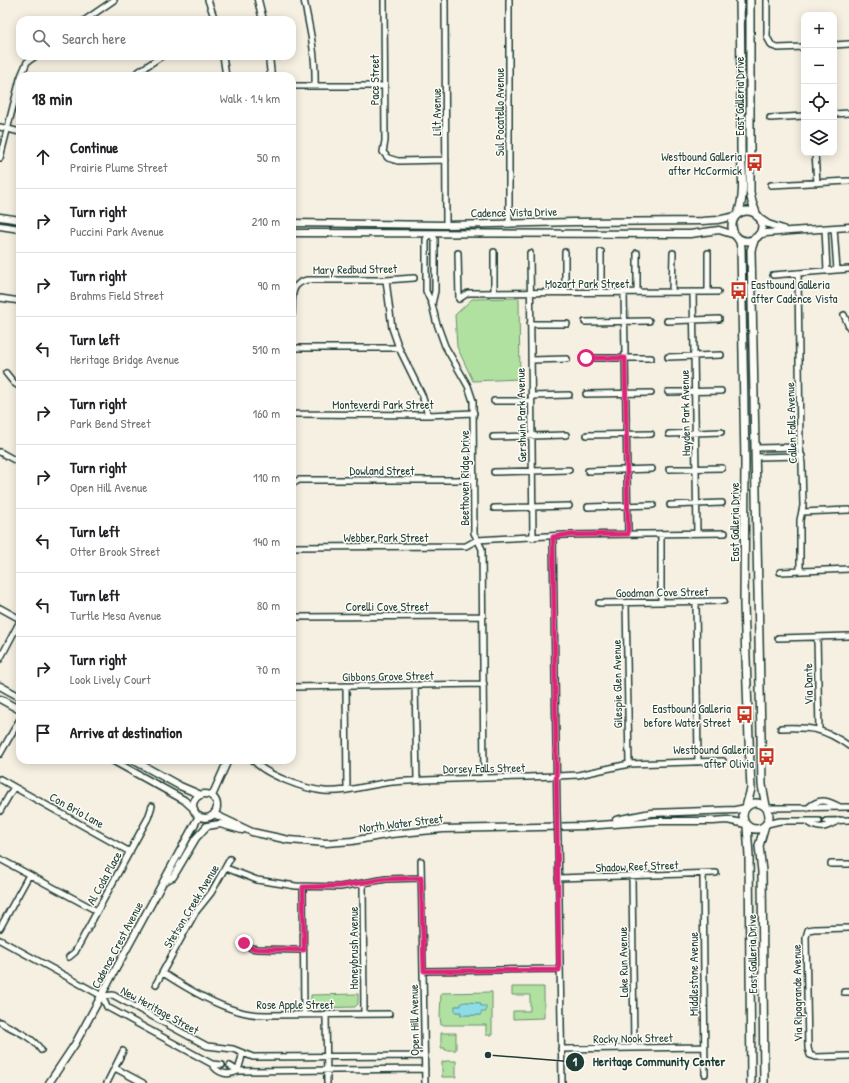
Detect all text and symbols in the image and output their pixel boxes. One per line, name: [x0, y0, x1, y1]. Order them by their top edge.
map controls: [801, 12, 837, 156]
button: +: [801, 12, 837, 48]
search box: [16, 16, 296, 60]
icon: search: [30, 27, 52, 49]
text: Search here: [62, 28, 126, 49]
button: −: [801, 48, 837, 84]
street label: Pace Street: [366, 54, 383, 105]
street label: East Galleria Drive: [731, 56, 748, 136]
street label: Sul Pocatello Avenue: [491, 68, 508, 156]
button: locate: [801, 84, 837, 120]
text: 18 min: [32, 87, 73, 110]
street label: Lilt Avenue: [428, 88, 445, 136]
text: Walk · 1.4 km: [220, 89, 280, 107]
button: layers: [801, 120, 837, 156]
text: Continue: [70, 137, 118, 158]
icon: ahead: [32, 146, 54, 168]
text: 50 m: [257, 148, 280, 166]
place label: Westbound Galleria after McCormick: [661, 148, 742, 179]
bus stop icon: Westbound Galleria after McCormick: [745, 153, 765, 173]
text: Prairie Plume Street: [70, 158, 168, 176]
text: Turn right: [70, 201, 126, 222]
street label: Cadence Vista Drive: [471, 203, 558, 221]
icon: right: [32, 210, 54, 232]
text: 210 m: [252, 212, 280, 230]
text: Puccini Park Avenue: [70, 222, 164, 240]
street label: Mary Redbud Street: [313, 260, 398, 278]
text: Turn right: [70, 265, 126, 286]
icon: right: [32, 274, 54, 296]
street label: Mozart Park Street: [545, 275, 630, 292]
text: 90 m: [258, 276, 280, 294]
place label: Eastbound Galleria after Cadence Vista: [751, 276, 838, 307]
bus stop icon: Eastbound Galleria after Cadence Vista: [728, 281, 748, 301]
text: Brahms Field Street: [70, 286, 164, 304]
text: Turn left: [70, 329, 120, 350]
icon: left: [32, 338, 54, 360]
text: 510 m: [252, 340, 280, 358]
route start: [577, 349, 595, 367]
text: Heritage Bridge Avenue: [70, 350, 179, 368]
street label: Gershwin Park Avenue: [512, 367, 530, 462]
street label: Hayden Park Avenue: [676, 369, 694, 456]
street label: Callen Falls Avenue: [781, 382, 801, 464]
text: Turn right: [70, 393, 126, 414]
street label: Monteverdi Park Street: [332, 396, 435, 413]
icon: right: [32, 402, 54, 424]
text: 160 m: [252, 404, 280, 422]
text: Park Bend Street: [70, 414, 151, 432]
street label: Beethoven Ridge Drive: [456, 430, 473, 526]
text: Turn right: [70, 457, 126, 478]
street label: Dowland Street: [350, 462, 415, 479]
icon: right: [32, 466, 54, 488]
text: 110 m: [253, 468, 280, 486]
text: Open Hill Avenue: [70, 478, 147, 496]
street label: East Galleria Drive: [726, 482, 743, 562]
text: Turn left: [70, 521, 120, 542]
street label: Webber Park Street: [344, 529, 429, 546]
icon: left: [32, 530, 54, 552]
text: 140 m: [253, 532, 280, 550]
text: Otter Brook Street: [70, 542, 160, 560]
street label: Goodman Cove Street: [615, 583, 709, 601]
text: Turn left: [70, 585, 120, 606]
icon: left: [32, 594, 54, 616]
text: 80 m: [257, 596, 280, 614]
street label: Corelli Cove Street: [345, 598, 429, 615]
text: Turtle Mesa Avenue: [70, 606, 161, 624]
street label: Gilespie Glen Avenue: [608, 639, 626, 729]
text: Turn right: [70, 649, 126, 670]
icon: right: [32, 658, 54, 680]
text: 70 m: [256, 660, 280, 678]
street label: Via Dante: [799, 663, 817, 705]
street label: Gibbons Grove Street: [342, 667, 435, 685]
text: Look Lively Court: [70, 670, 151, 688]
place label: Eastbound Galleria before Water Street: [644, 700, 732, 731]
bus stop icon: Eastbound Galleria before Water Street: [734, 705, 754, 725]
icon: arrive: [32, 722, 54, 744]
text: Arrive at destination: [70, 722, 182, 743]
place label: Westbound Galleria after Olivia: [673, 741, 754, 772]
bus stop icon: Westbound Galleria after Olivia: [757, 746, 777, 766]
street label: Dorsey Falls Street: [443, 759, 526, 777]
street label: Con Brio Lane: [47, 788, 108, 832]
street label: North Water Street: [358, 809, 445, 837]
street label: Al Coda Place: [82, 848, 126, 908]
street label: Shadow Reef Street: [595, 856, 680, 876]
street label: Stetson Creek Avenue: [159, 861, 223, 951]
street label: Cadence Crest Avenue: [87, 898, 147, 991]
street label: Honeybrush Avenue: [345, 906, 362, 989]
street label: East Galleria Drive: [743, 914, 761, 994]
street label: Lake Run Avenue: [614, 926, 632, 997]
street label: Middlestone Avenue: [685, 932, 702, 1016]
route end: [235, 934, 253, 952]
street label: Via Ripagrande Avenue: [788, 944, 806, 1042]
street label: New Heritage Street: [118, 982, 203, 1039]
street label: Open Hill Avenue: [405, 984, 423, 1056]
street label: Rose Apple Street: [256, 996, 334, 1013]
street label: Rocky Nook Street: [593, 1029, 674, 1047]
callout: Heritage Community Center: [565, 1049, 733, 1074]
text: Heritage Community Center: [593, 1052, 726, 1071]
text: 1: [573, 1053, 578, 1070]

